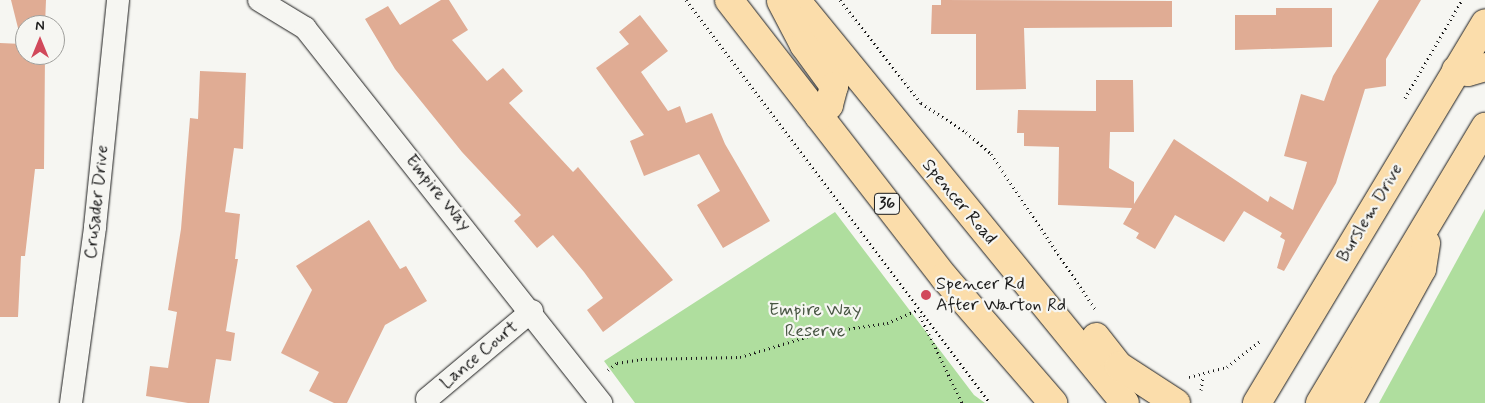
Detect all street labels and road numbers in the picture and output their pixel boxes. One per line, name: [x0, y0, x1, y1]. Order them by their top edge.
street label: Crusader Drive: [80, 145, 114, 259]
street label: Empire Way: [400, 150, 476, 236]
street label: Spencer Road: [917, 155, 1001, 249]
street label: Burslem Drive: [1333, 161, 1407, 265]
road number: 36: [873, 190, 901, 218]
street label: Lance Court: [436, 317, 522, 393]

